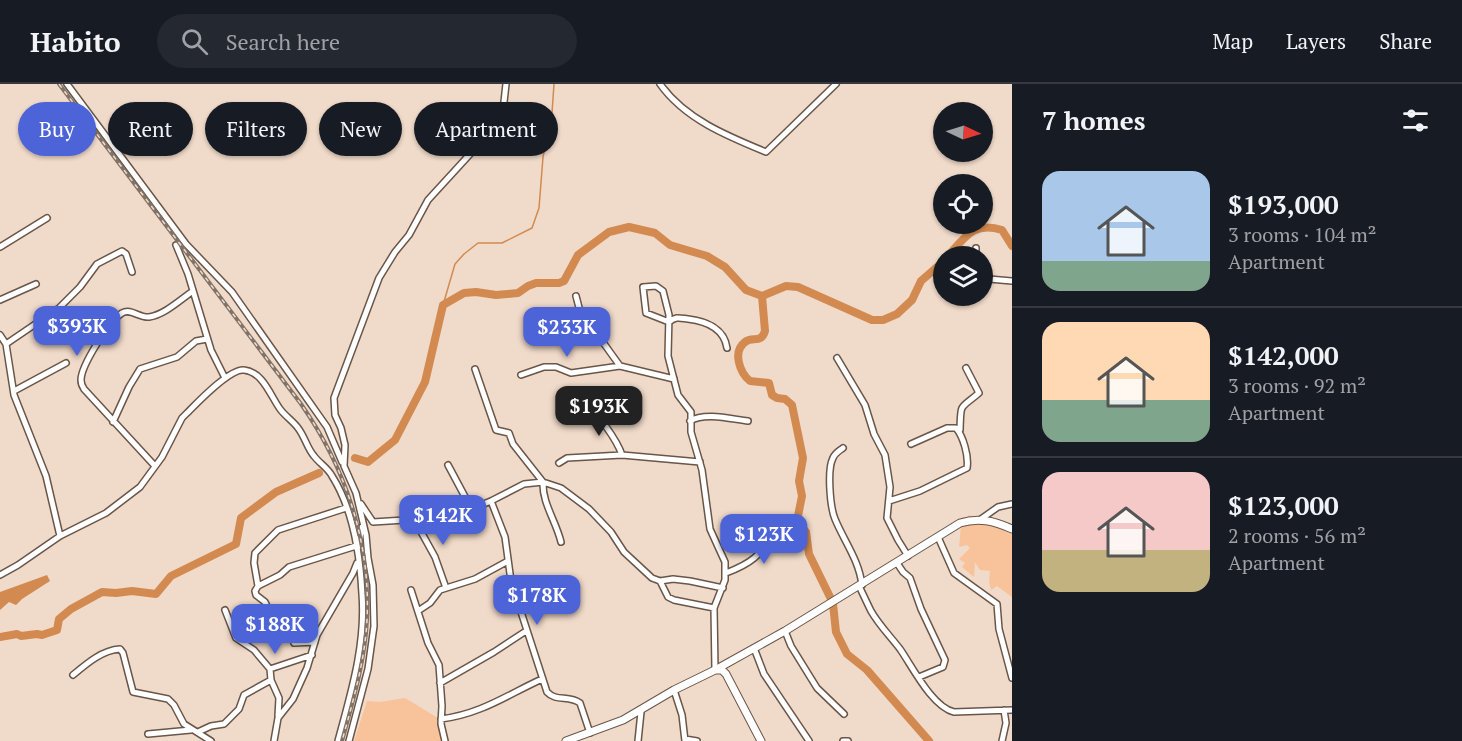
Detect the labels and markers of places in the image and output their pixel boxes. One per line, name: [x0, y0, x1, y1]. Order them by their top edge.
pin: $393K: [35, 306, 119, 357]
pin: $233K: [525, 307, 609, 358]
pin: $193K: [557, 386, 641, 437]
pin: $142K: [401, 495, 485, 546]
pin: $123K: [722, 514, 806, 565]
pin: $178K: [495, 575, 579, 626]
pin: $188K: [233, 604, 317, 655]

